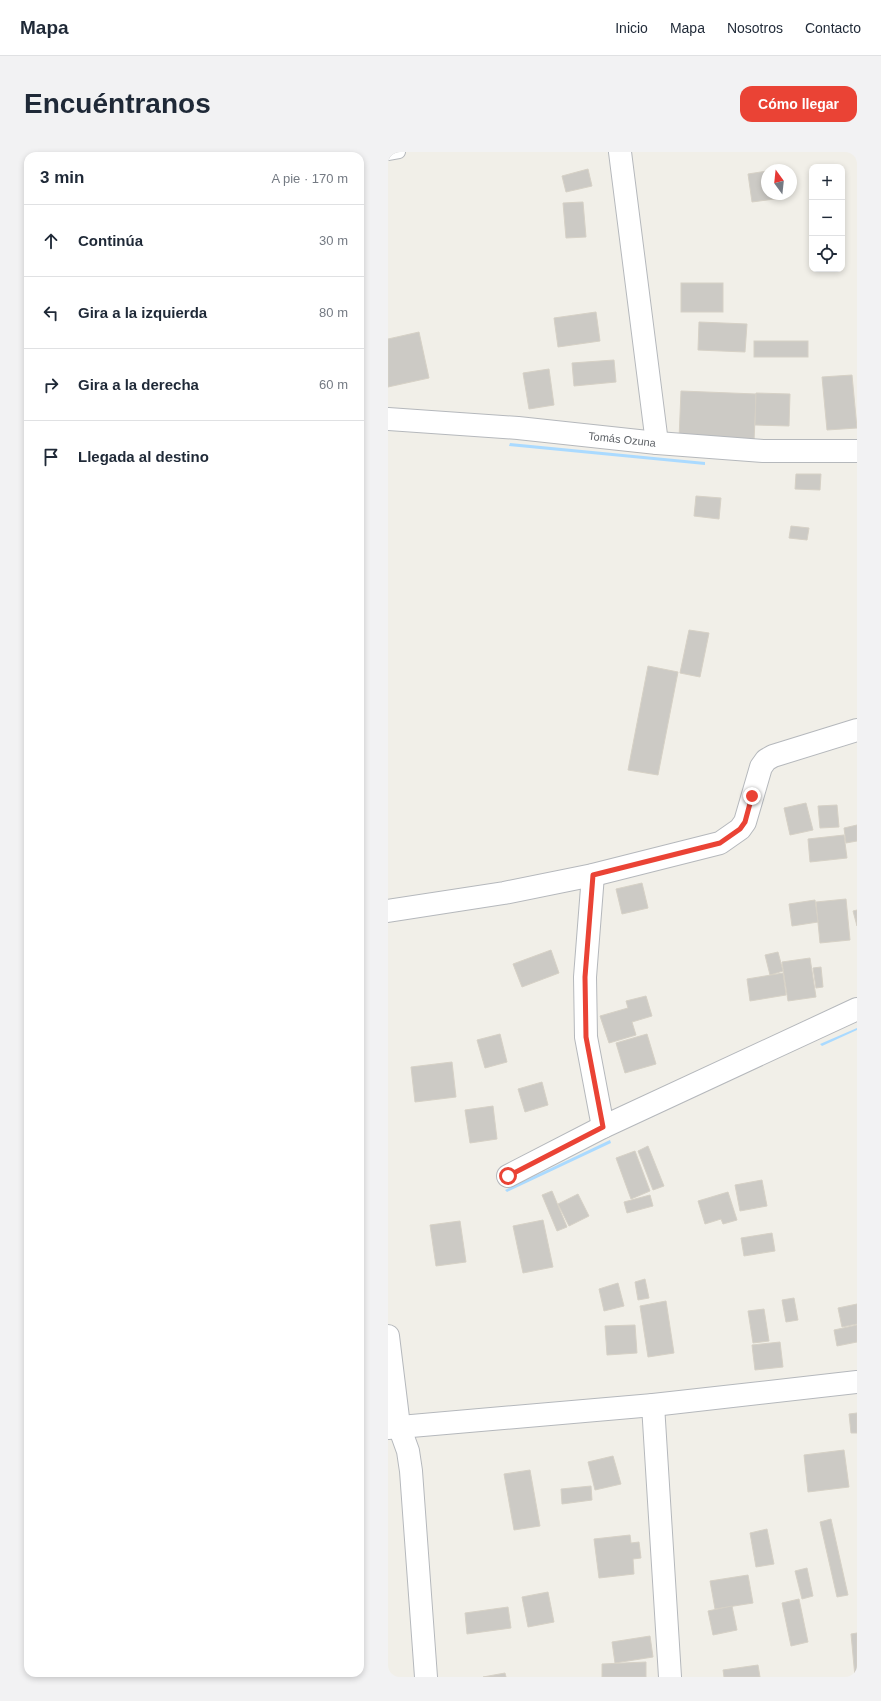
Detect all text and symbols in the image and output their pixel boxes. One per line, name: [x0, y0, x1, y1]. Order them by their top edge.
text: Mapa: [20, 17, 69, 38]
text: Inicio: [615, 20, 648, 36]
text: Mapa: [670, 20, 705, 36]
text: Nosotros: [727, 20, 783, 36]
text: Contacto: [805, 20, 861, 36]
button: Cómo llegar: [740, 86, 857, 122]
text: Encuéntranos: [24, 88, 211, 119]
north arrow: [761, 164, 797, 200]
map controls: [809, 164, 845, 272]
button: +: [809, 164, 845, 200]
text: 3 min: [40, 168, 84, 187]
text: A pie · 170 m: [271, 171, 348, 186]
button: −: [809, 200, 845, 236]
icon: ahead: [40, 230, 62, 252]
text: Continúa: [78, 232, 143, 249]
text: 30 m: [319, 233, 348, 248]
button: locate: [809, 236, 845, 272]
icon: left: [40, 302, 62, 324]
text: Gira a la izquierda: [78, 304, 207, 321]
text: 80 m: [319, 305, 348, 320]
icon: right: [40, 374, 62, 396]
text: Gira a la derecha: [78, 376, 199, 393]
text: 60 m: [319, 377, 348, 392]
street label: Tomás Ozuna: [588, 430, 657, 449]
icon: arrive: [40, 446, 62, 468]
text: Llegada al destino: [78, 448, 209, 465]
route end: [743, 787, 761, 805]
route start: [499, 1167, 517, 1185]

